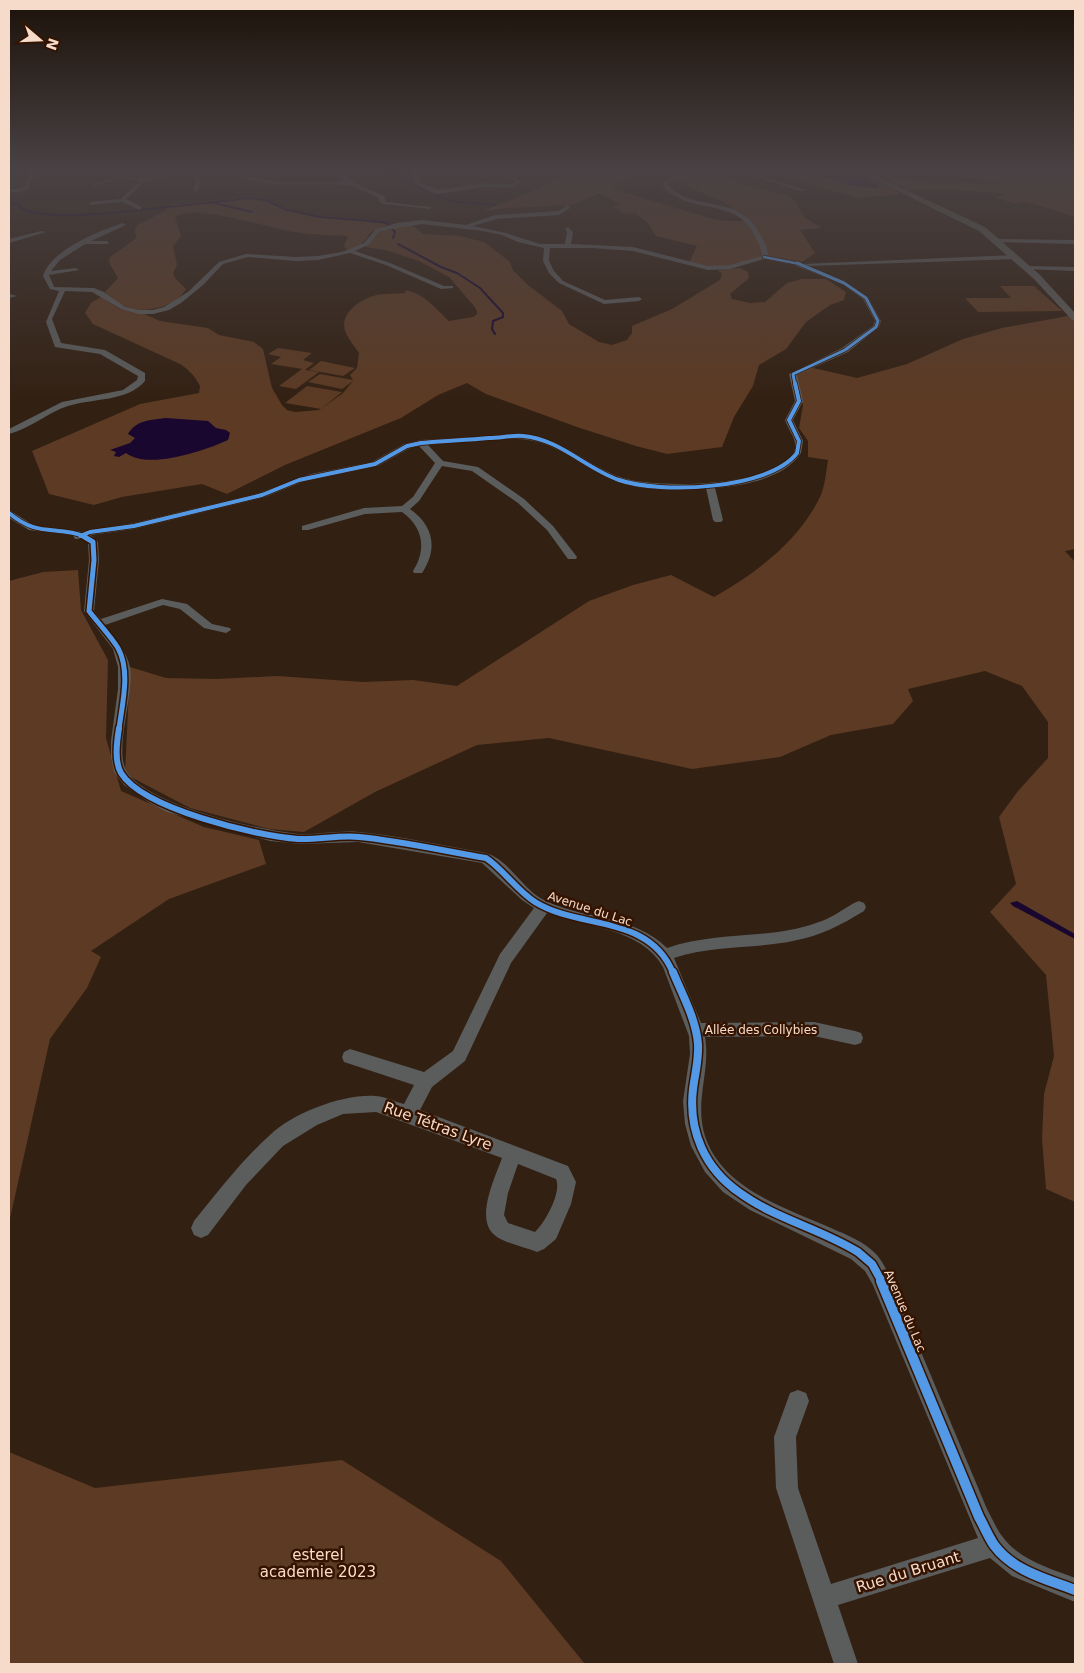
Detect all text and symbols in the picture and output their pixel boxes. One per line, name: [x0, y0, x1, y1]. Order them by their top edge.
north arrow: [15, 15, 65, 65]
text: N: [43, 36, 62, 52]
street label: Avenue du Lac: [546, 889, 634, 929]
street label: Allée des Collybies: [705, 1023, 817, 1037]
street label: Rue Tétras Lyre: [381, 1098, 495, 1154]
street label: Avenue du Lac: [881, 1268, 929, 1354]
park label: esterel academie 2023: [260, 1546, 376, 1581]
street label: Rue du Bruant: [854, 1548, 962, 1596]

